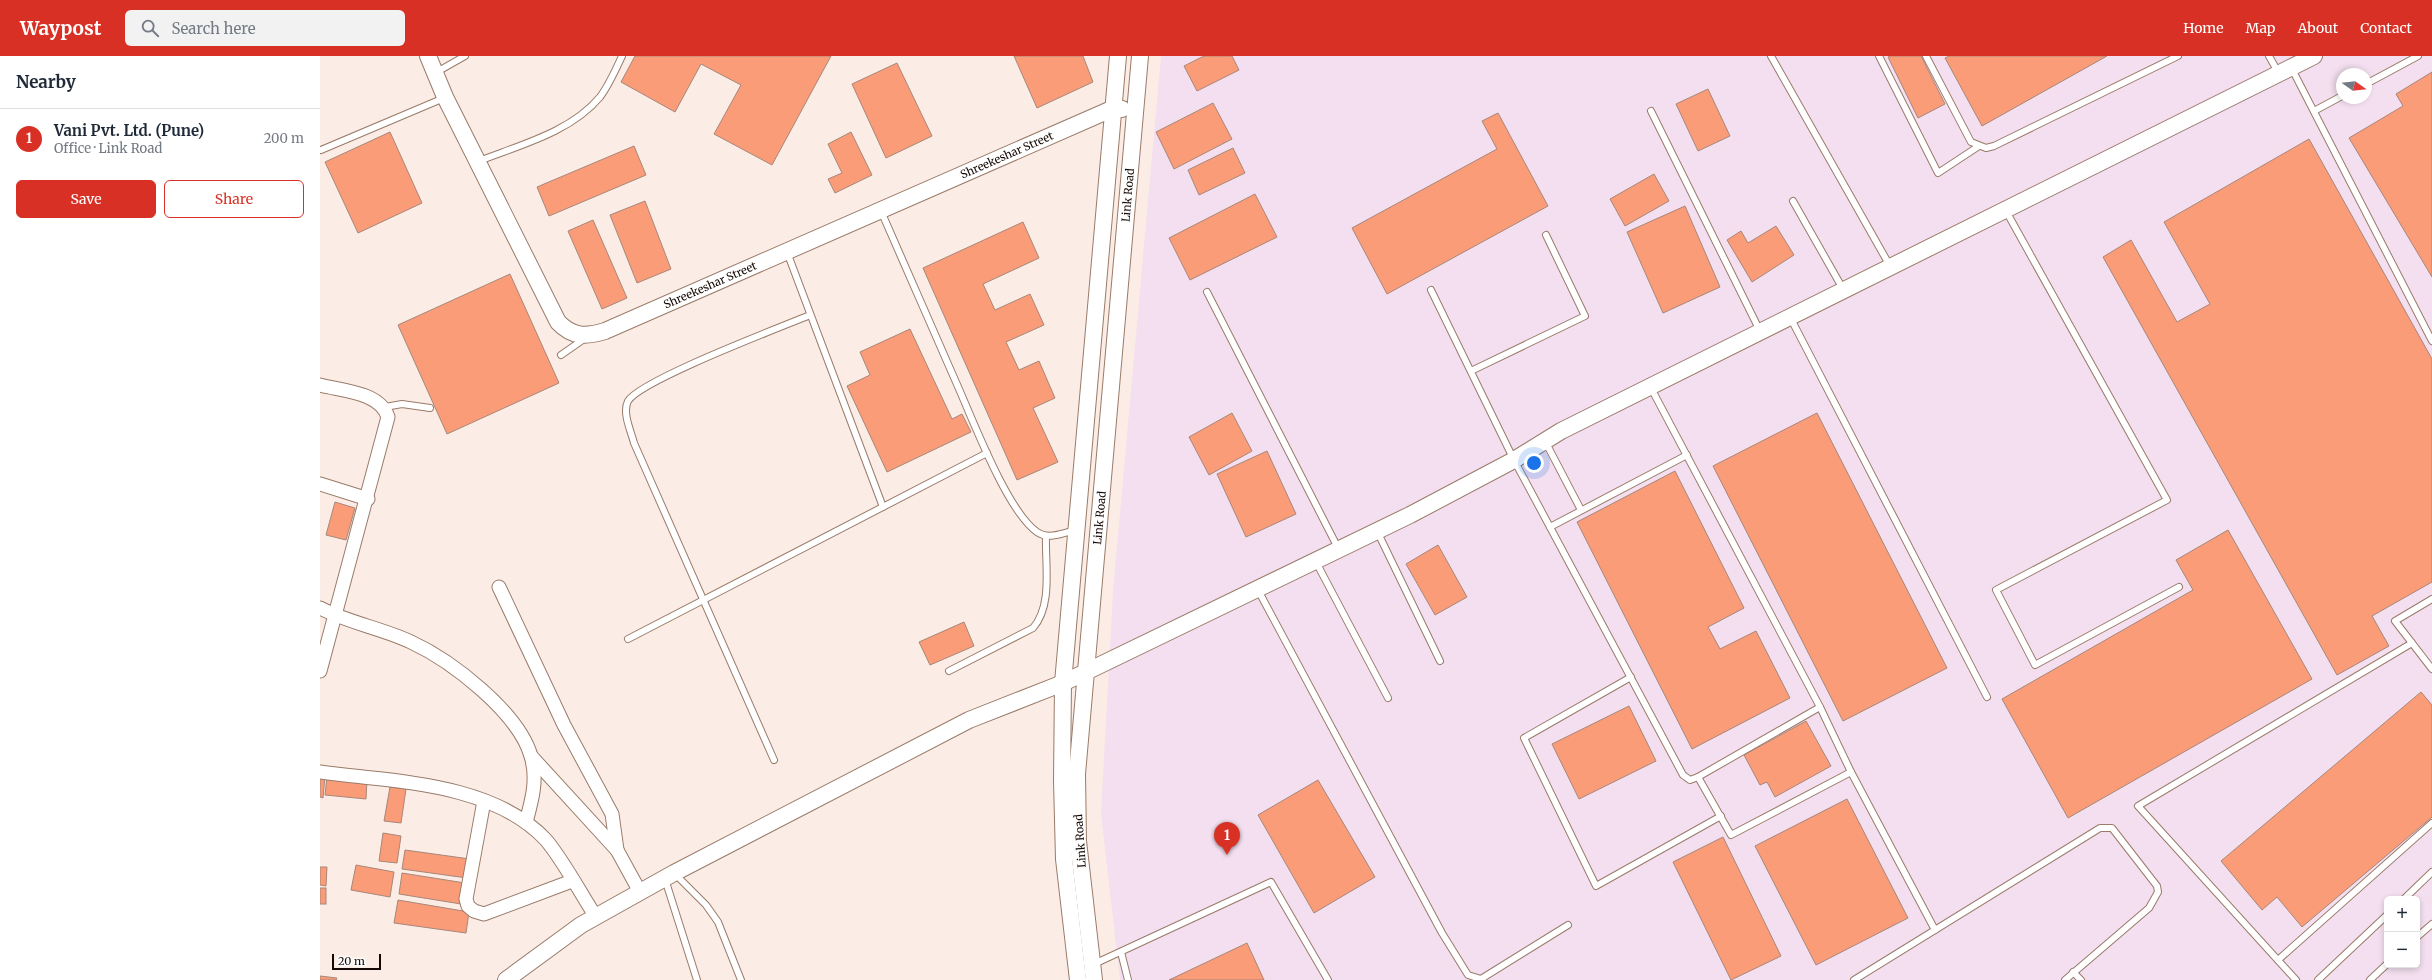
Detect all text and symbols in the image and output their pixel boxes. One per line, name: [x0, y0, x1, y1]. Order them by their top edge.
search box: [125, 10, 405, 46]
text: Waypost: [20, 16, 101, 40]
icon: search: [139, 17, 161, 39]
text: Search here: [171, 19, 255, 38]
text: Home: [2183, 19, 2224, 37]
text: Map: [2246, 19, 2275, 37]
text: About: [2297, 19, 2338, 37]
text: Contact: [2360, 19, 2412, 37]
north arrow: [2336, 68, 2372, 104]
text: Nearby: [16, 71, 76, 93]
text: Vani Pvt. Ltd. (Pune): [54, 121, 204, 140]
street label: Shreekeshar Street: [958, 128, 1056, 181]
text: 1: [26, 130, 32, 147]
text: 200 m: [264, 130, 304, 147]
text: Office · Link Road: [54, 140, 162, 157]
street label: Link Road: [1118, 167, 1137, 223]
button: Save: [16, 180, 156, 218]
button: Share: [164, 180, 304, 218]
street label: Shreekeshar Street: [661, 258, 759, 311]
your location: [1524, 453, 1544, 473]
street label: Link Road: [1090, 490, 1109, 545]
street label: Link Road: [1071, 813, 1089, 868]
pin: 1: [1214, 822, 1240, 855]
map controls: [2384, 896, 2420, 968]
button: +: [2384, 896, 2420, 932]
button: −: [2384, 932, 2420, 968]
scale bar: [332, 952, 381, 971]
text: 20 m: [338, 954, 365, 968]

